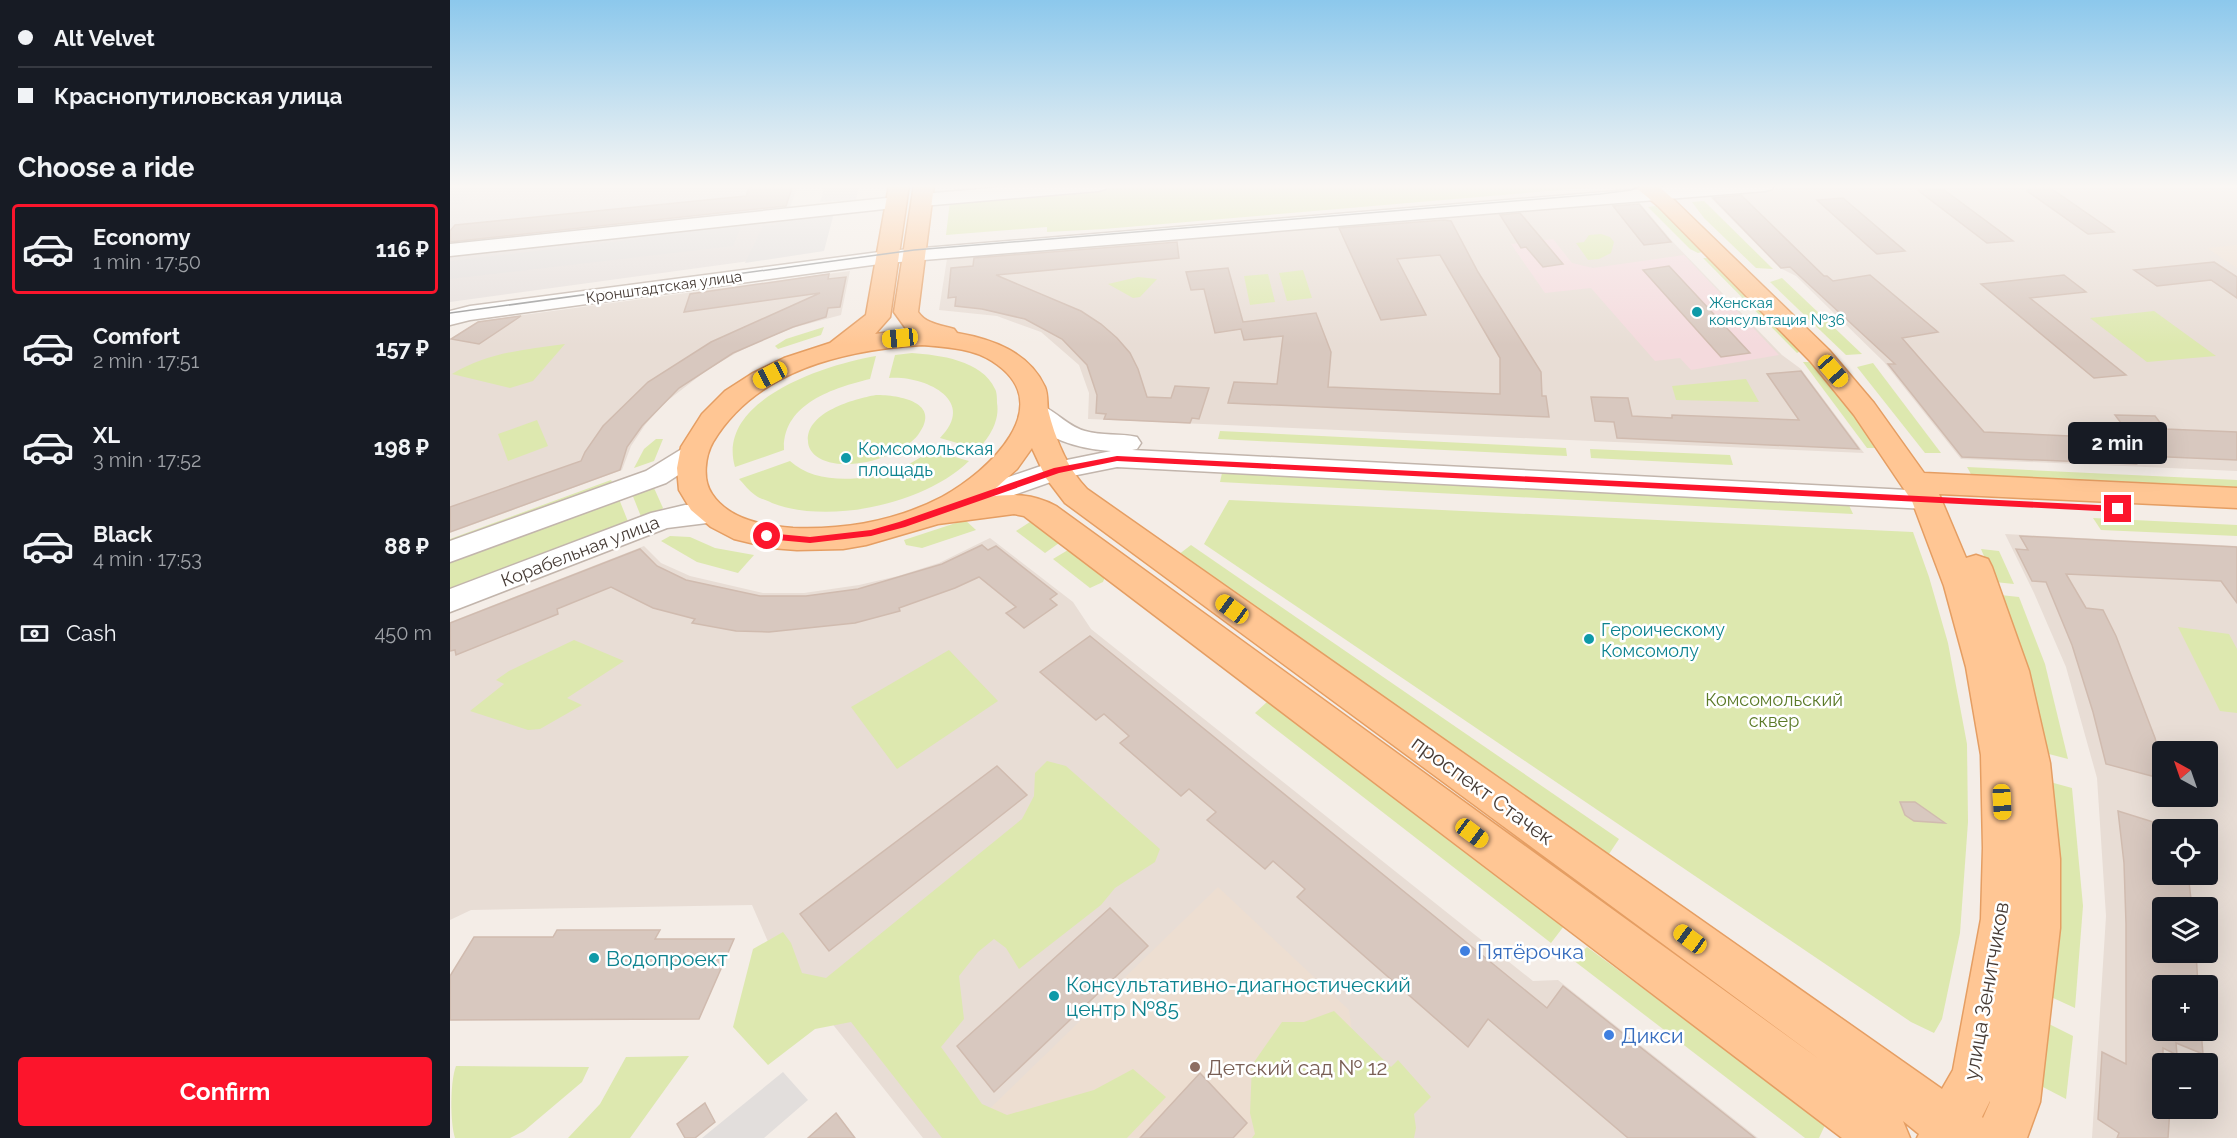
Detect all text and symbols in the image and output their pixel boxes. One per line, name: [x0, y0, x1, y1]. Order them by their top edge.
text: Alt Velvet: [54, 25, 155, 51]
text: Краснопутиловская улица: [54, 83, 342, 109]
text: Choose a ride: [18, 152, 194, 183]
icon: car: [21, 222, 75, 276]
text: Economy: [93, 224, 191, 250]
text: 116 ₽: [376, 236, 429, 262]
text: 1 min · 17:50: [93, 250, 201, 274]
street label: Кронштадтская улица: [585, 267, 743, 307]
place label: Женская консультация №36: [1709, 294, 1845, 329]
marker: Женская консультация №36: [1690, 305, 1704, 319]
icon: car: [21, 321, 75, 375]
text: Comfort: [93, 323, 180, 349]
car: [881, 327, 919, 349]
text: 157 ₽: [376, 335, 429, 361]
text: 2 min · 17:51: [93, 349, 199, 373]
car: [1814, 352, 1852, 390]
car: [750, 359, 790, 391]
icon: car: [21, 420, 75, 474]
text: XL: [93, 422, 120, 448]
callout: 2 min: [2068, 422, 2168, 464]
text: 2 min: [2092, 431, 2143, 455]
text: 198 ₽: [374, 434, 429, 460]
place label: Комсомольская площадь: [858, 438, 993, 480]
text: 3 min · 17:52: [93, 448, 201, 472]
marker: Комсомольская площадь: [839, 451, 853, 465]
route end: [2104, 495, 2131, 522]
street label: Корабельная улица: [498, 511, 662, 591]
icon: car: [21, 519, 75, 573]
text: Black: [93, 521, 152, 547]
route start: [753, 522, 780, 549]
text: 88 ₽: [384, 533, 429, 559]
text: 4 min · 17:53: [93, 547, 202, 571]
car: [1212, 591, 1252, 627]
icon: cash: [18, 617, 51, 650]
place label: Героическому Комсомолу: [1601, 619, 1725, 661]
text: Cash: [66, 620, 117, 646]
text: 450 m: [374, 621, 432, 645]
marker: Героическому Комсомолу: [1582, 632, 1596, 646]
park label: Комсомольский сквер: [1705, 689, 1843, 731]
street label: проспект Стачек: [1407, 730, 1559, 850]
north arrow: [2152, 741, 2218, 807]
map controls: [2152, 741, 2218, 1119]
car: [1992, 784, 2012, 820]
car: [1452, 815, 1492, 851]
button: locate: [2152, 819, 2218, 885]
button: layers: [2152, 897, 2218, 963]
street label: улица Зенитчиков: [1958, 900, 2014, 1082]
car: [1670, 921, 1710, 957]
place label: Пятёрочка: [1477, 939, 1584, 964]
marker: Пятёрочка: [1458, 944, 1472, 958]
place label: Водопроект: [606, 946, 728, 971]
marker: Водопроект: [587, 951, 601, 965]
place label: Консультативно-диагностический центр №85: [1066, 972, 1411, 1021]
button: +: [2152, 975, 2218, 1041]
marker: Консультативно-диагностический центр №85: [1047, 989, 1061, 1003]
place label: Дикси: [1621, 1023, 1684, 1048]
marker: Дикси: [1602, 1028, 1616, 1042]
button: −: [2152, 1053, 2218, 1119]
place label: Детский сад № 12: [1207, 1055, 1388, 1080]
button: Confirm: [18, 1057, 432, 1126]
marker: Детский сад № 12: [1188, 1060, 1202, 1074]

